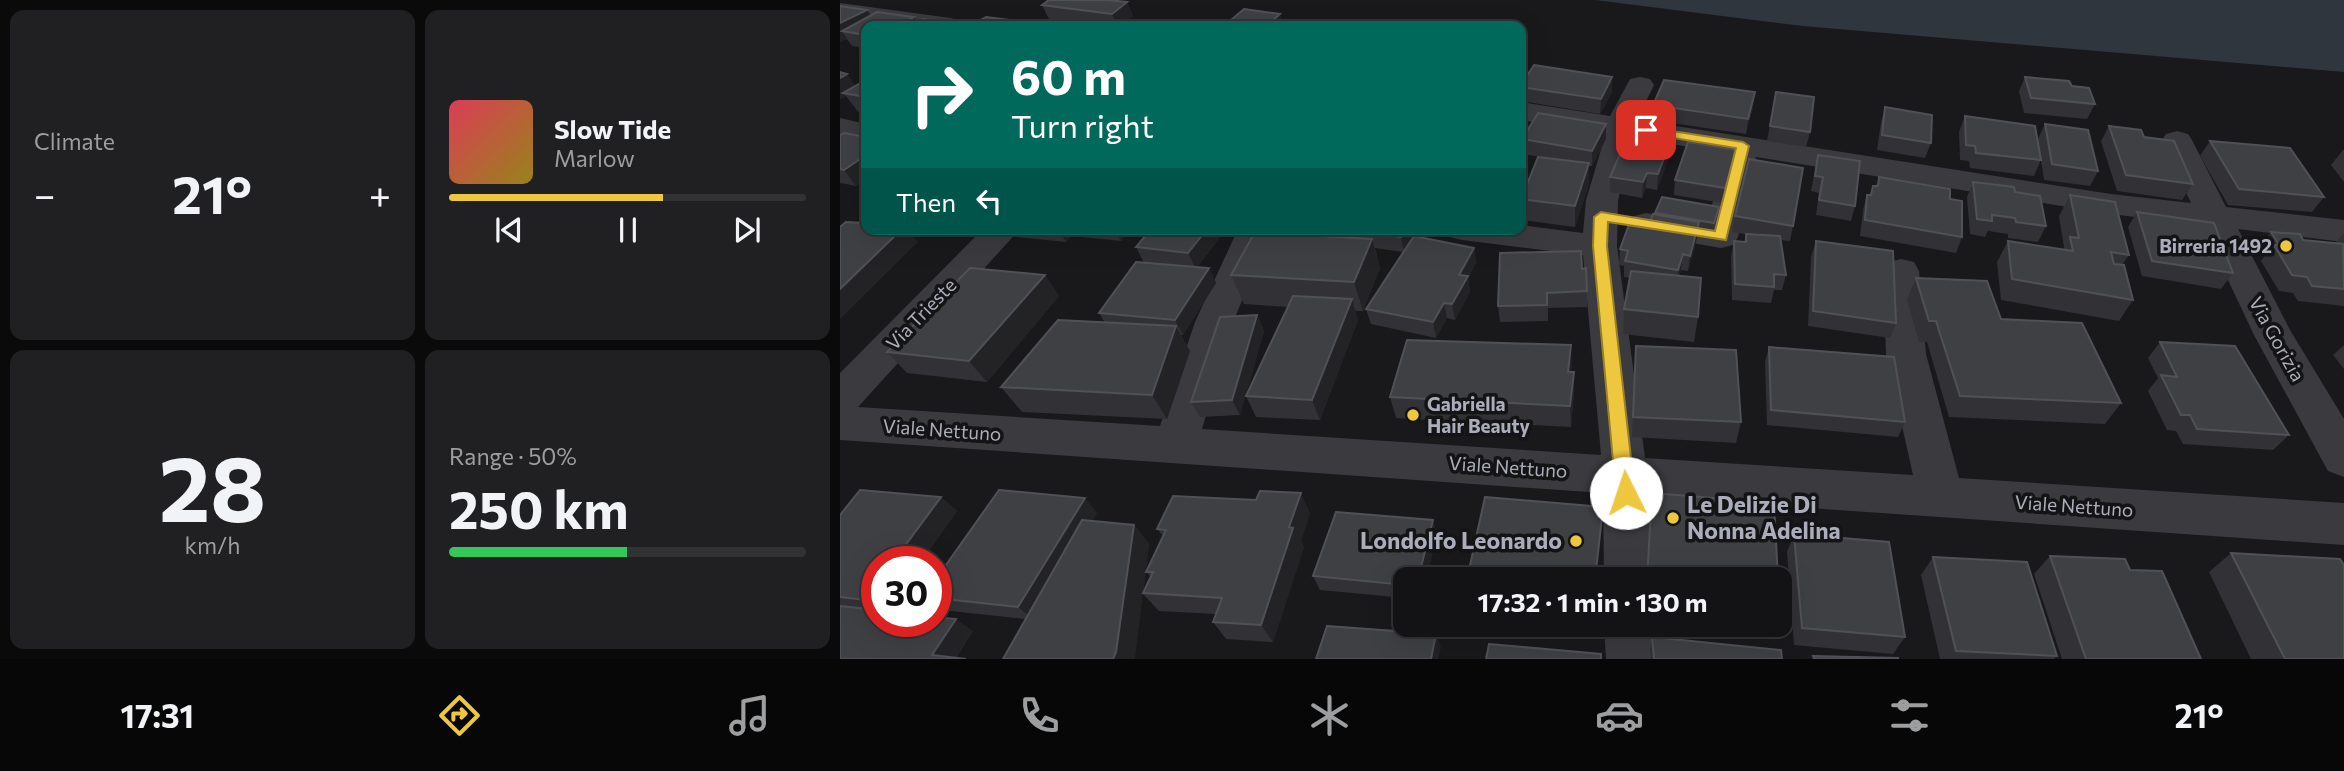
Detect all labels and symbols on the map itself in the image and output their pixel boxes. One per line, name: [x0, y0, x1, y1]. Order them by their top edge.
pin: [1616, 100, 1676, 160]
place label: Birreria 1492: [2159, 234, 2272, 257]
marker: Birreria 1492: [2278, 238, 2294, 254]
street label: Via Trieste: [881, 273, 960, 354]
street label: Via Gorizia: [2245, 292, 2310, 385]
place label: Gabriella Hair Beauty: [1427, 392, 1530, 437]
marker: Gabriella Hair Beauty: [1405, 407, 1421, 423]
street label: Viale Nettuno: [882, 414, 1002, 445]
street label: Viale Nettuno: [1448, 451, 1568, 482]
position arrow: [1589, 456, 1663, 530]
place label: Le Delizie Di Nonna Adelina: [1687, 490, 1841, 544]
street label: Viale Nettuno: [2014, 490, 2134, 521]
marker: Le Delizie Di Nonna Adelina: [1665, 510, 1681, 526]
place label: Londolfo Leonardo: [1360, 526, 1562, 554]
marker: Londolfo Leonardo: [1568, 533, 1584, 549]
speed limit sign: 30: [861, 546, 952, 637]

